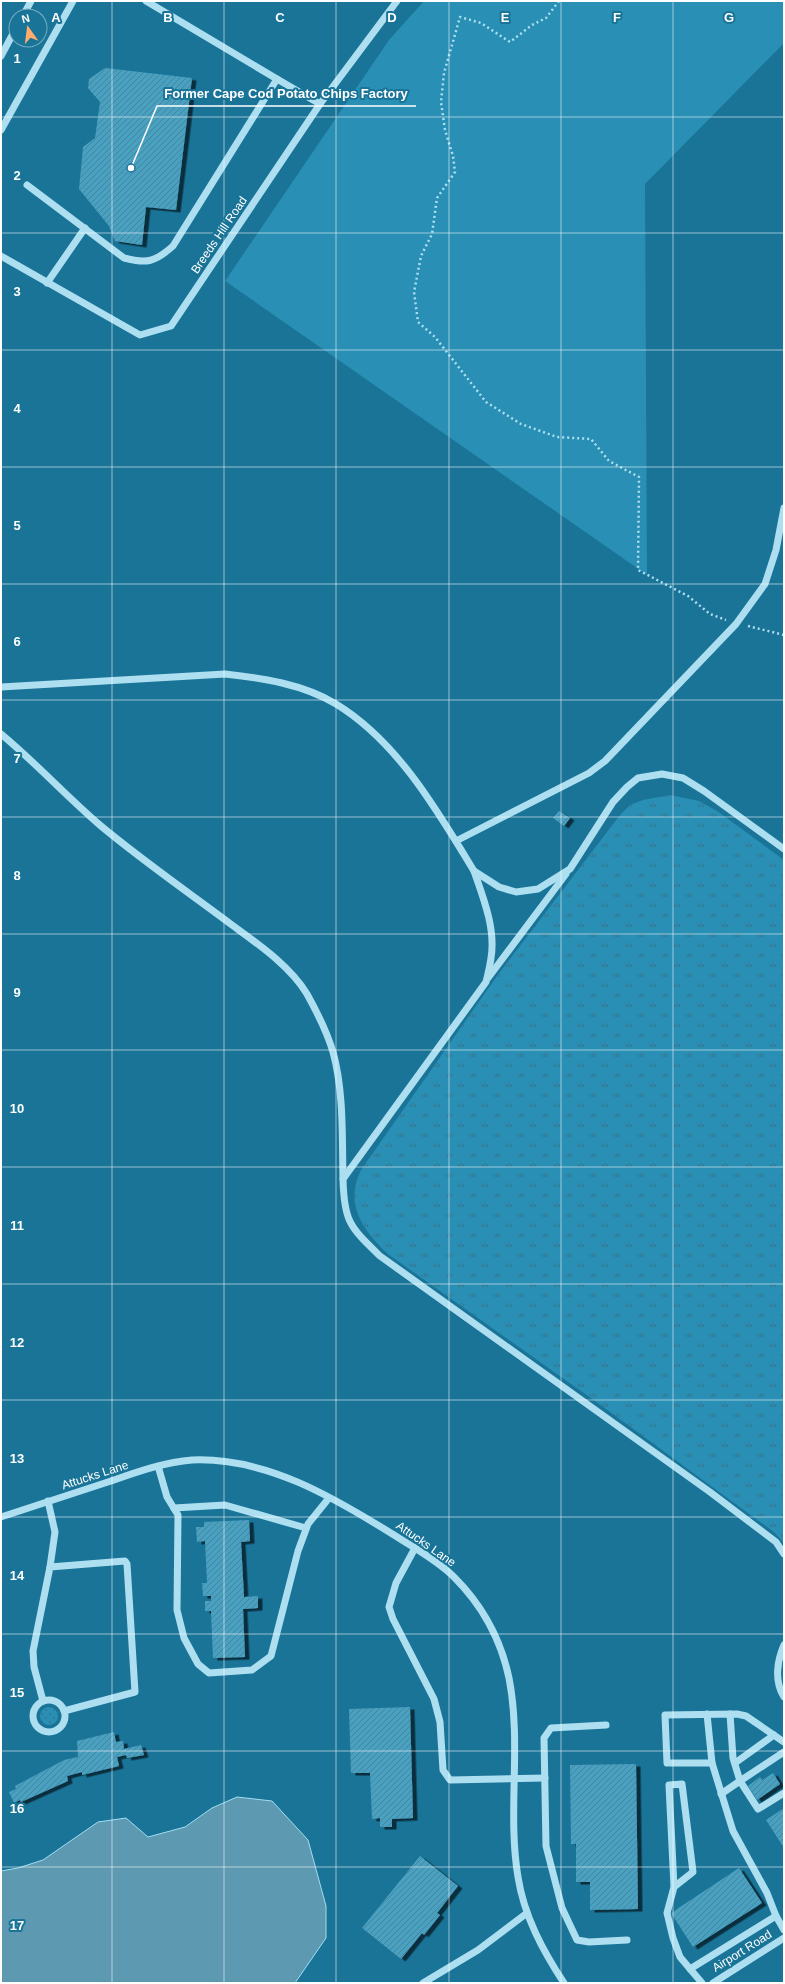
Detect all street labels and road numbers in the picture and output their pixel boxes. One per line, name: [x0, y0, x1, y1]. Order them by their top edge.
street label: Breeds Hill Road: [188, 194, 250, 276]
street label: Attucks Lane: [60, 1458, 130, 1492]
street label: Attucks Lane: [394, 1518, 459, 1570]
street label: Airport Road: [710, 1927, 774, 1975]

